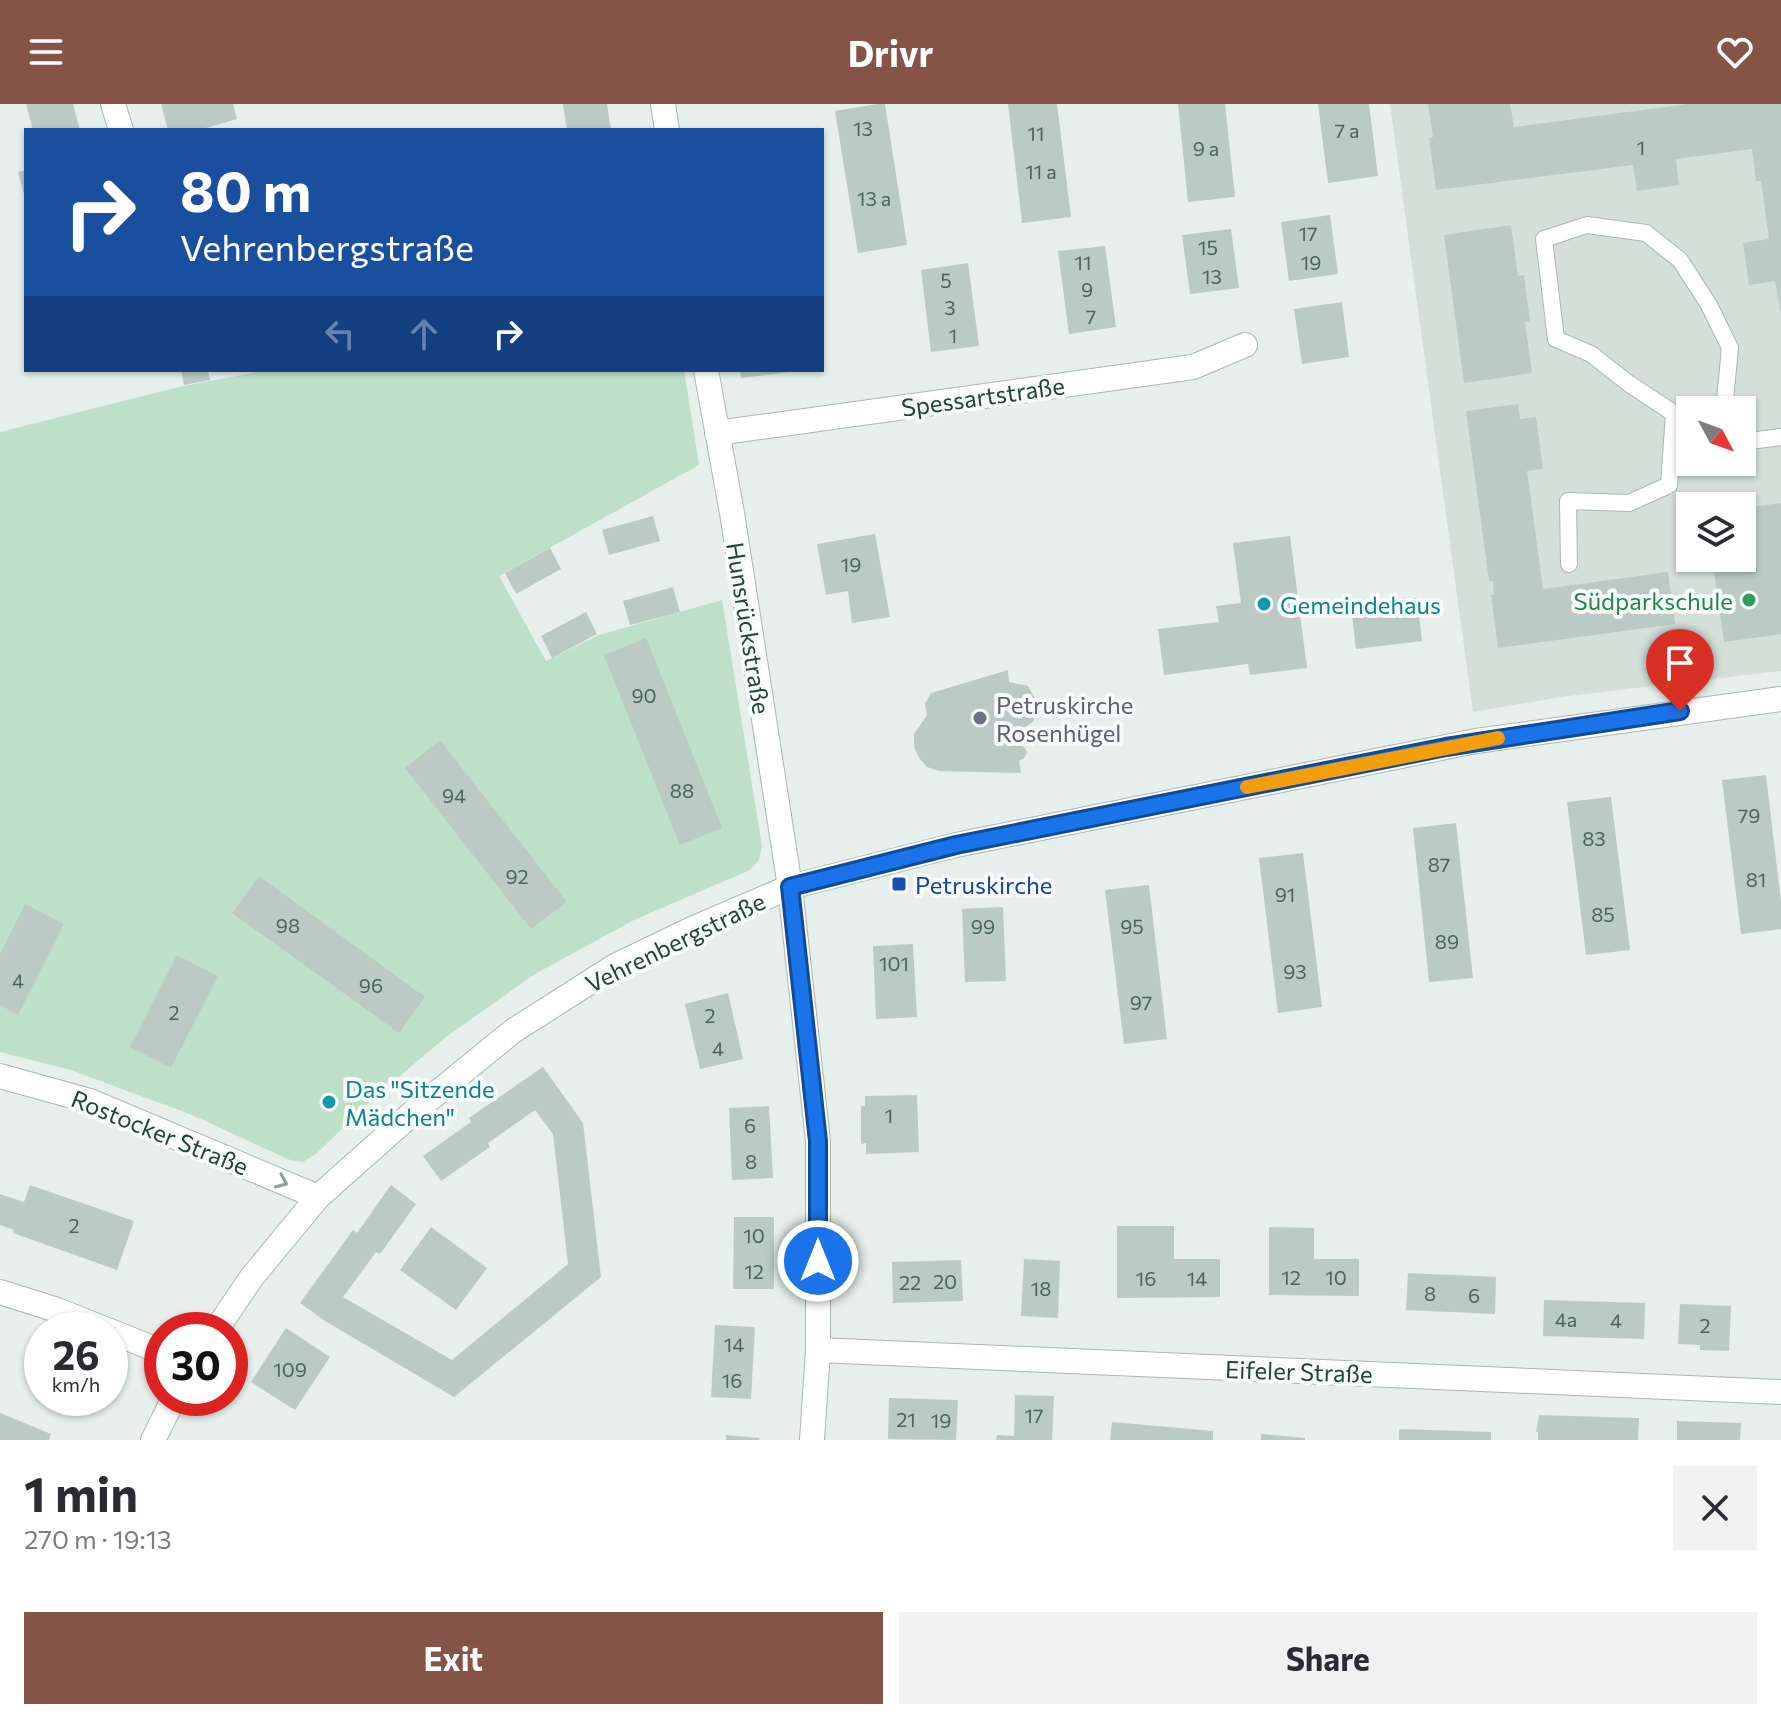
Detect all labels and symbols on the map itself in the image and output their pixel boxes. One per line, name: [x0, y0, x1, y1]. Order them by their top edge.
house number: 13: [853, 116, 873, 140]
house number: 7 a: [1335, 118, 1359, 142]
house number: 11: [1027, 121, 1045, 145]
house number: 1: [1637, 135, 1645, 159]
house number: 9 a: [1193, 136, 1219, 160]
house number: 11 a: [1025, 159, 1057, 183]
house number: 13 a: [857, 186, 891, 210]
house number: 17: [1298, 221, 1318, 245]
house number: 15: [1198, 235, 1218, 259]
house number: 11: [1074, 250, 1092, 274]
house number: 19: [1301, 250, 1321, 274]
house number: 13: [1202, 264, 1222, 288]
house number: 5: [940, 268, 952, 292]
house number: 9: [1081, 277, 1093, 301]
house number: 3: [944, 295, 956, 319]
house number: 7: [1086, 304, 1096, 328]
house number: 1: [949, 323, 957, 347]
street label: Spessartstraße: [900, 370, 1066, 422]
north arrow: [1676, 396, 1756, 476]
street label: Hunsrückstraße: [721, 540, 777, 716]
house number: 19: [841, 552, 861, 576]
place label: Südparkschule: [1574, 586, 1733, 615]
place label: Gemeindehaus: [1280, 590, 1441, 619]
marker: Südparkschule: [1740, 591, 1758, 609]
marker: Gemeindehaus: [1255, 595, 1273, 613]
pin: [1646, 629, 1714, 711]
house number: 90: [631, 683, 657, 707]
place label: Petruskirche Rosenhügel: [996, 690, 1134, 747]
marker: Petruskirche Rosenhügel: [971, 709, 989, 727]
house number: 88: [670, 778, 694, 802]
house number: 94: [442, 783, 466, 807]
house number: 79: [1738, 803, 1760, 827]
house number: 83: [1582, 826, 1606, 850]
house number: 87: [1428, 852, 1450, 876]
house number: 92: [505, 864, 529, 888]
house number: 81: [1746, 867, 1766, 891]
place label: Petruskirche: [915, 870, 1053, 899]
marker: Petruskirche: [890, 875, 908, 893]
house number: 91: [1275, 882, 1295, 906]
street label: Vehrenbergstraße: [581, 886, 769, 998]
house number: 85: [1591, 902, 1615, 926]
house number: 98: [276, 913, 300, 937]
house number: 99: [971, 914, 995, 938]
house number: 95: [1120, 914, 1144, 938]
house number: 89: [1435, 929, 1459, 953]
house number: 101: [879, 951, 909, 975]
house number: 93: [1283, 959, 1307, 983]
house number: 4: [12, 968, 24, 992]
house number: 96: [359, 973, 383, 997]
house number: 97: [1130, 990, 1152, 1014]
house number: 2: [168, 1000, 180, 1024]
house number: 2: [704, 1003, 716, 1027]
house number: 4: [712, 1036, 724, 1060]
place label: Das "Sitzende Mädchen": [345, 1074, 495, 1131]
street label: Rostocker Straße: [67, 1083, 253, 1181]
marker: Das "Sitzende Mädchen": [320, 1093, 338, 1111]
house number: 1: [885, 1103, 893, 1127]
house number: 6: [744, 1113, 756, 1137]
house number: 8: [745, 1149, 757, 1173]
one-way arrow: [274, 1172, 288, 1188]
house number: 2: [68, 1213, 80, 1237]
position arrow: [776, 1219, 860, 1303]
house number: 10: [743, 1223, 765, 1247]
house number: 12: [744, 1259, 764, 1283]
house number: 12: [1281, 1265, 1301, 1289]
house number: 10: [1325, 1265, 1347, 1289]
house number: 16: [1136, 1266, 1156, 1290]
house number: 14: [1187, 1266, 1207, 1290]
house number: 20: [933, 1269, 957, 1293]
house number: 22: [899, 1270, 921, 1294]
house number: 18: [1031, 1276, 1051, 1300]
house number: 8: [1424, 1281, 1436, 1305]
house number: 6: [1468, 1283, 1480, 1307]
house number: 4a: [1555, 1307, 1577, 1331]
house number: 4: [1610, 1308, 1622, 1332]
speed limit sign: 30: [144, 1312, 248, 1416]
house number: 2: [1699, 1313, 1711, 1337]
house number: 14: [724, 1332, 744, 1356]
street label: Eifeler Straße: [1225, 1354, 1373, 1388]
house number: 109: [273, 1357, 307, 1381]
house number: 16: [722, 1368, 742, 1392]
house number: 17: [1024, 1403, 1044, 1427]
house number: 21: [896, 1407, 916, 1431]
house number: 19: [931, 1408, 951, 1432]

